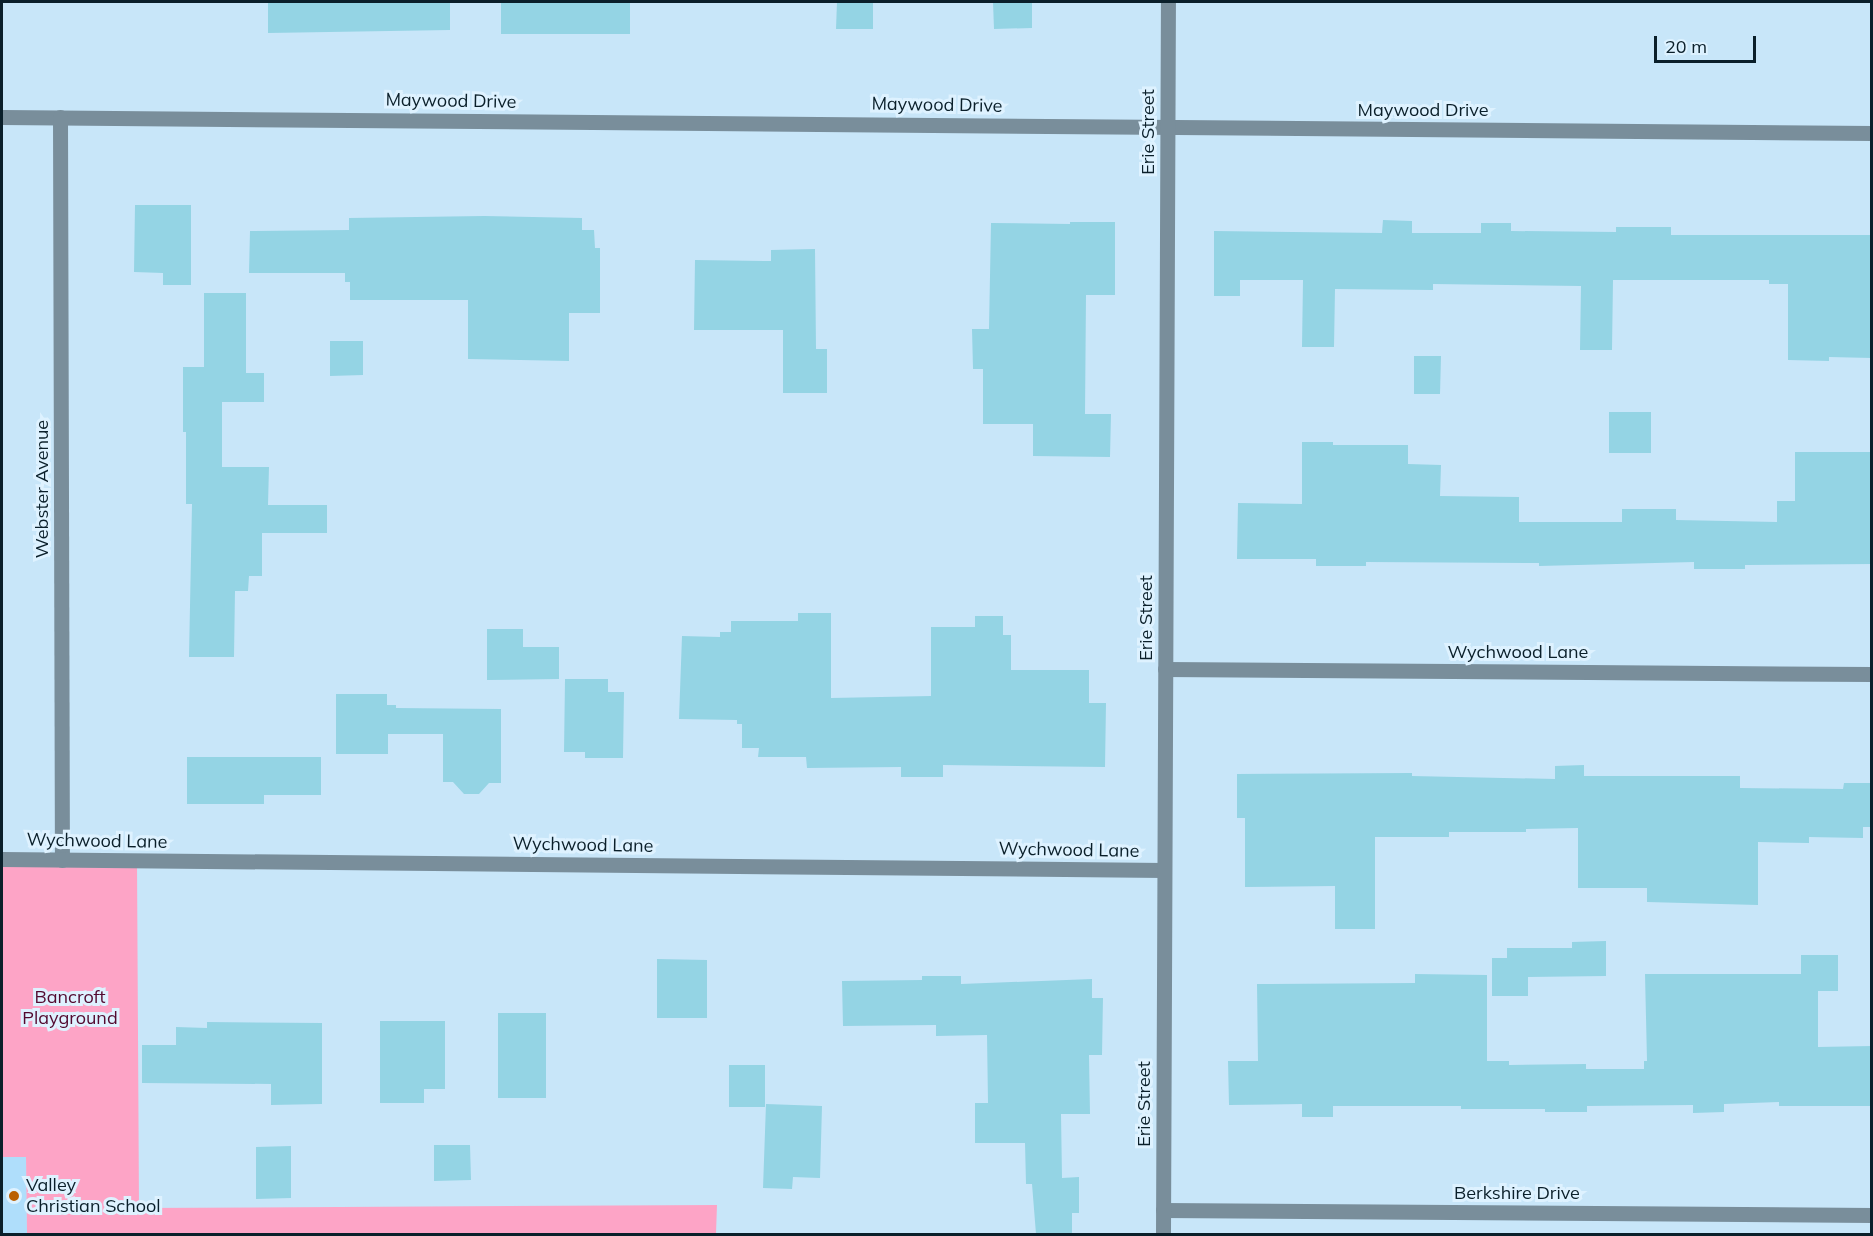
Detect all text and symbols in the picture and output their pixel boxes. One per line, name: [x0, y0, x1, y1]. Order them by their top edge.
scale bar: [1657, 24, 1759, 62]
text: 20 m: [1665, 35, 1707, 58]
street label: Maywood Drive: [385, 89, 517, 113]
street label: Erie Street: [1137, 89, 1159, 175]
street label: Maywood Drive: [871, 93, 1003, 117]
street label: Maywood Drive: [1358, 99, 1488, 121]
street label: Webster Avenue: [31, 420, 53, 558]
street label: Erie Street: [1135, 575, 1157, 661]
street label: Wychwood Lane: [1448, 641, 1588, 663]
street label: Wychwood Lane: [26, 829, 168, 853]
street label: Wychwood Lane: [512, 833, 654, 857]
street label: Wychwood Lane: [998, 838, 1140, 862]
park label: Bancroft Playground: [22, 987, 118, 1030]
street label: Erie Street: [1133, 1061, 1155, 1147]
place label: Valley Christian School: [26, 1175, 161, 1218]
street label: Berkshire Drive: [1454, 1182, 1580, 1204]
marker: Valley Christian School: [7, 1189, 21, 1203]

